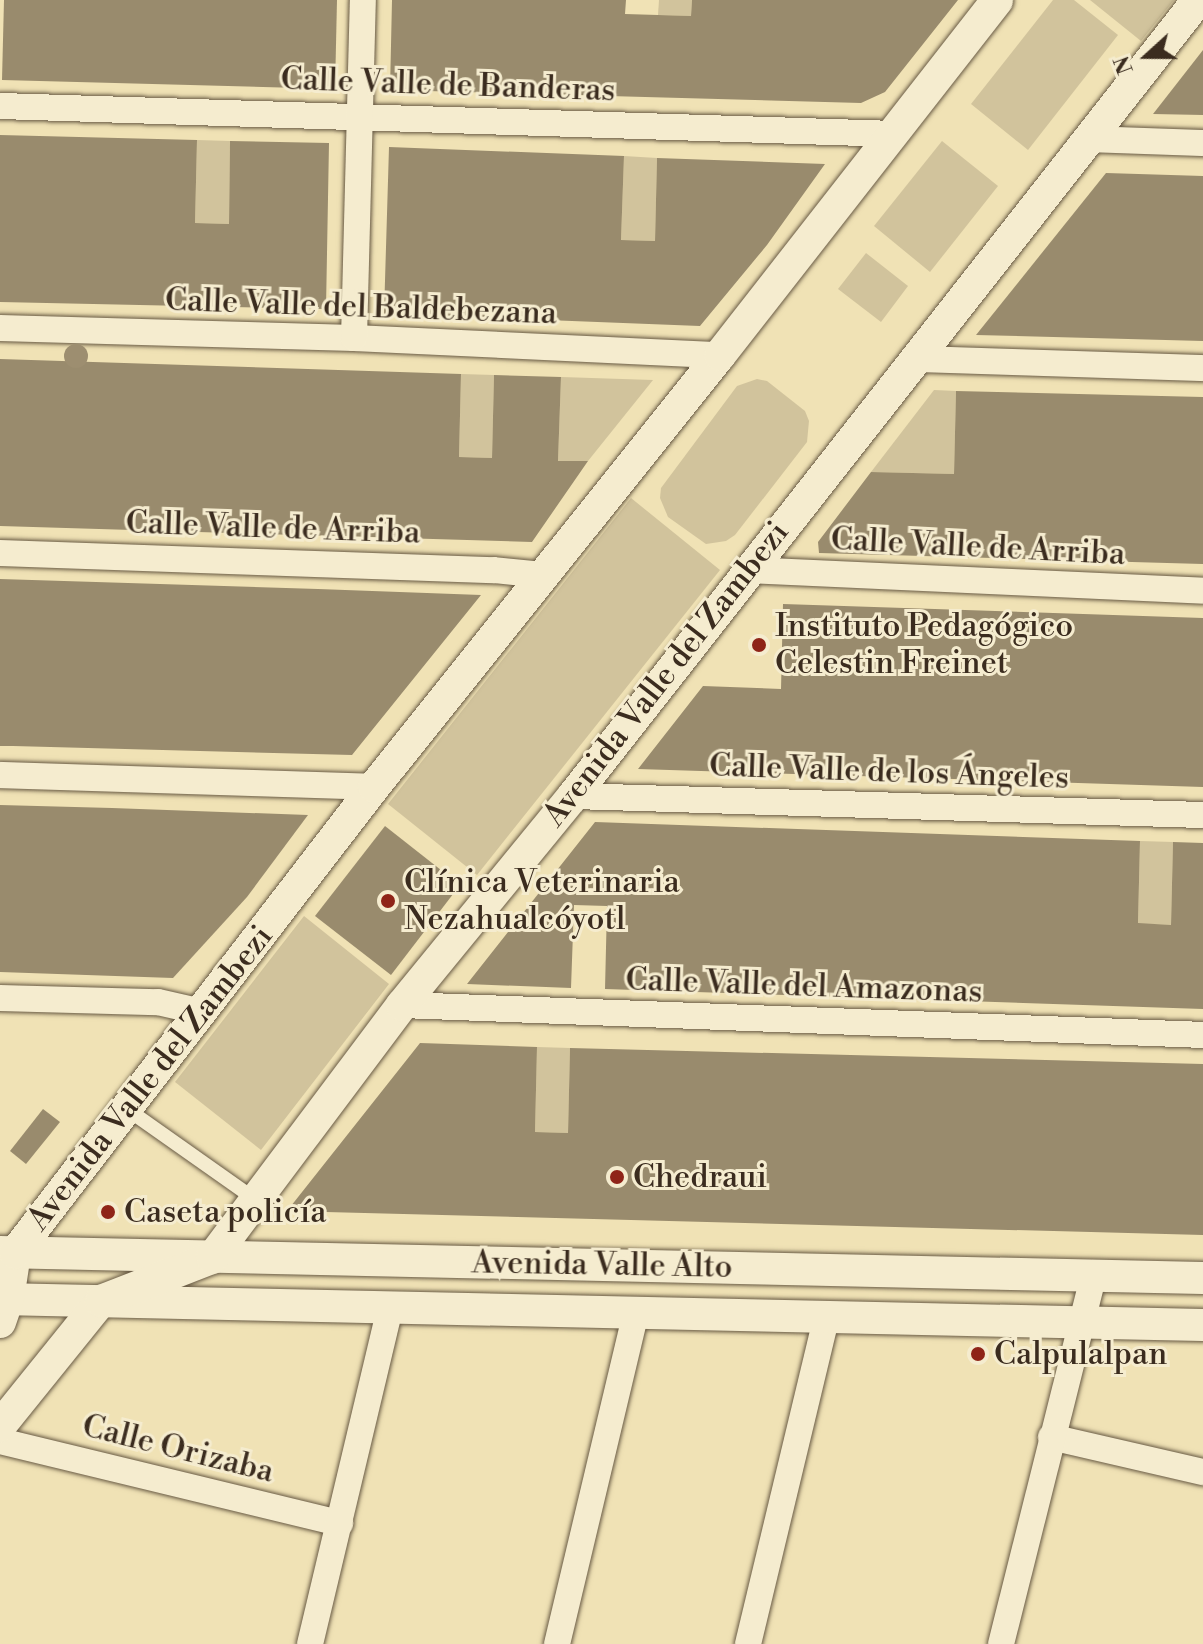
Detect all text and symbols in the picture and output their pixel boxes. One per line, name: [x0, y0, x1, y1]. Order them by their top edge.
north arrow: [1107, 16, 1187, 96]
text: N: [1108, 52, 1140, 78]
street label: Calle Valle de Banderas: [280, 60, 616, 110]
street label: Calle Valle del Baldebezana: [164, 281, 558, 333]
street label: Calle Valle de Arriba: [125, 504, 421, 552]
street label: Avenida Valle del Zambezi: [535, 514, 797, 834]
street label: Calle Valle de Arriba: [830, 520, 1126, 574]
place label: Instituto Pedagógico Celestin Freinet: [775, 608, 1073, 683]
marker: Instituto Pedagógico Celestin Freinet: [750, 636, 768, 654]
street label: Calle Valle de los Ángeles: [708, 747, 1070, 797]
place label: Clínica Veterinaria Nezahualcóyotl: [404, 864, 680, 939]
marker: Clínica Veterinaria Nezahualcóyotl: [379, 892, 397, 910]
street label: Avenida Valle del Zambezi: [19, 918, 281, 1238]
street label: Calle Valle del Amazonas: [625, 961, 983, 1011]
place label: Chedraui: [633, 1158, 767, 1196]
marker: Chedraui: [608, 1168, 626, 1186]
place label: Caseta policía: [124, 1193, 326, 1231]
marker: Caseta policía: [99, 1203, 117, 1221]
street label: Avenida Valle Alto: [471, 1244, 733, 1286]
place label: Calpulalpan: [994, 1335, 1167, 1373]
marker: Calpulalpan: [969, 1345, 987, 1363]
street label: Calle Orizaba: [78, 1407, 278, 1491]

